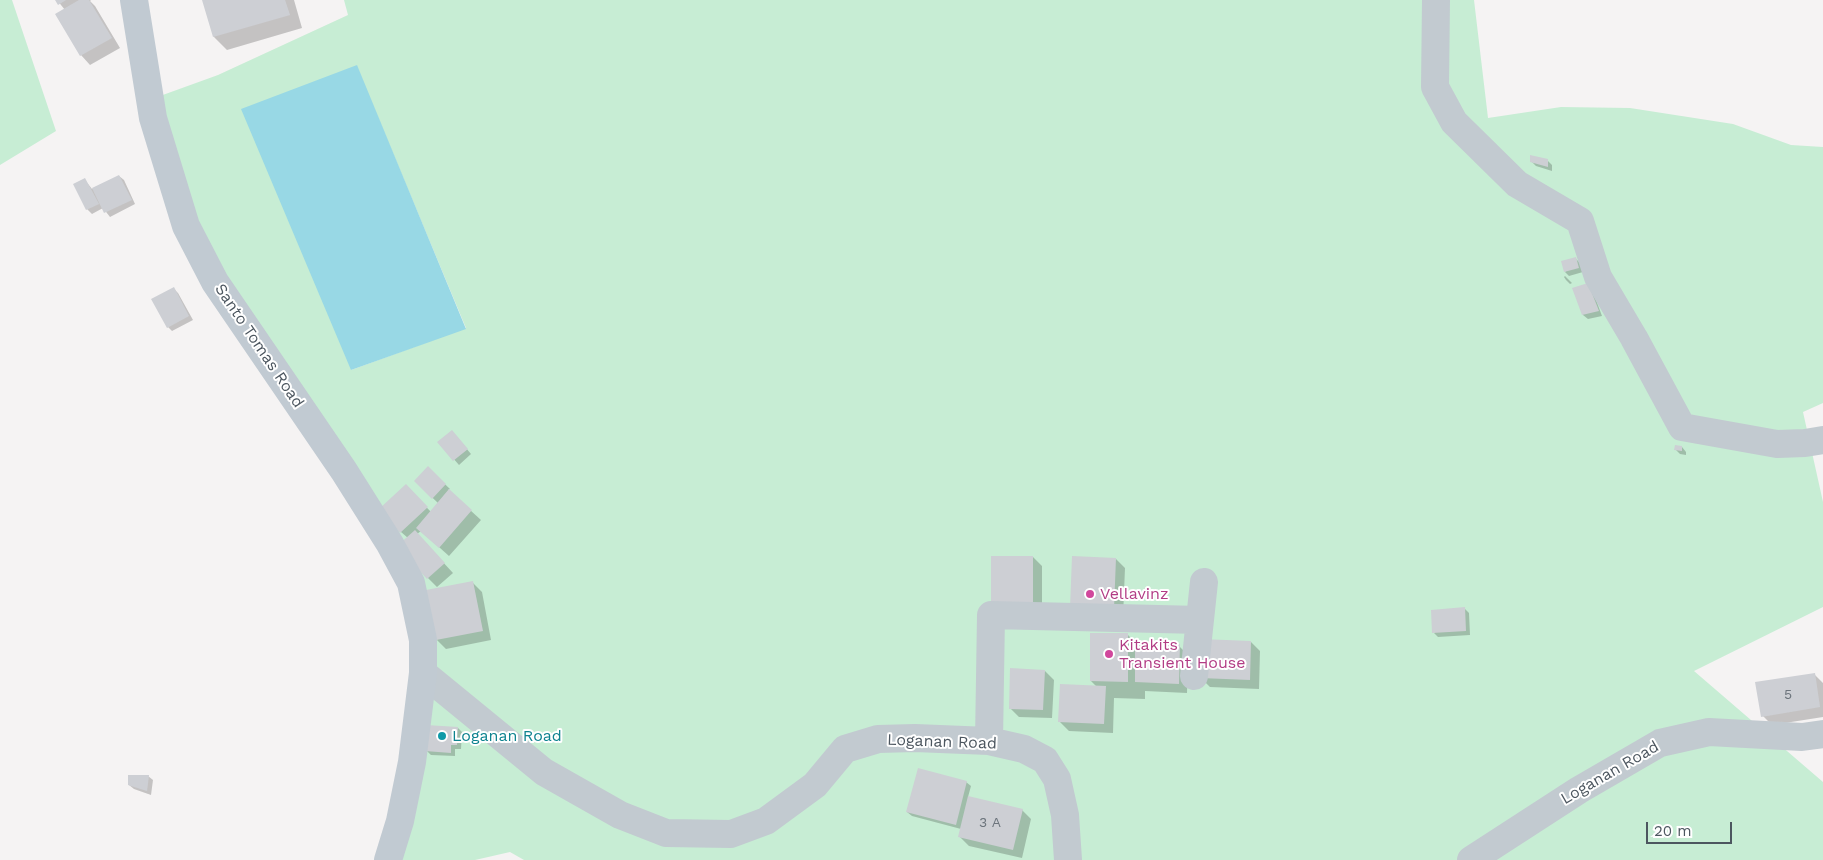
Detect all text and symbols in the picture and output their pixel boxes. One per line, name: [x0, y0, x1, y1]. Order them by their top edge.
street label: Santo Tomas Road: [210, 280, 308, 412]
place label: Vellavinz: [1100, 584, 1168, 604]
marker: Vellavinz: [1084, 588, 1096, 600]
place label: Kitakits Transient House: [1119, 635, 1245, 673]
marker: Kitakits Transient House: [1103, 648, 1115, 660]
house number: 5: [1784, 687, 1792, 703]
place label: Loganan Road: [452, 726, 562, 746]
marker: Loganan Road: [436, 730, 448, 742]
street label: Loganan Road: [887, 730, 997, 754]
street label: Loganan Road: [1558, 737, 1662, 809]
scale bar: [1648, 812, 1734, 844]
house number: 3 A: [979, 815, 1001, 831]
text: 20 m: [1654, 822, 1692, 840]

